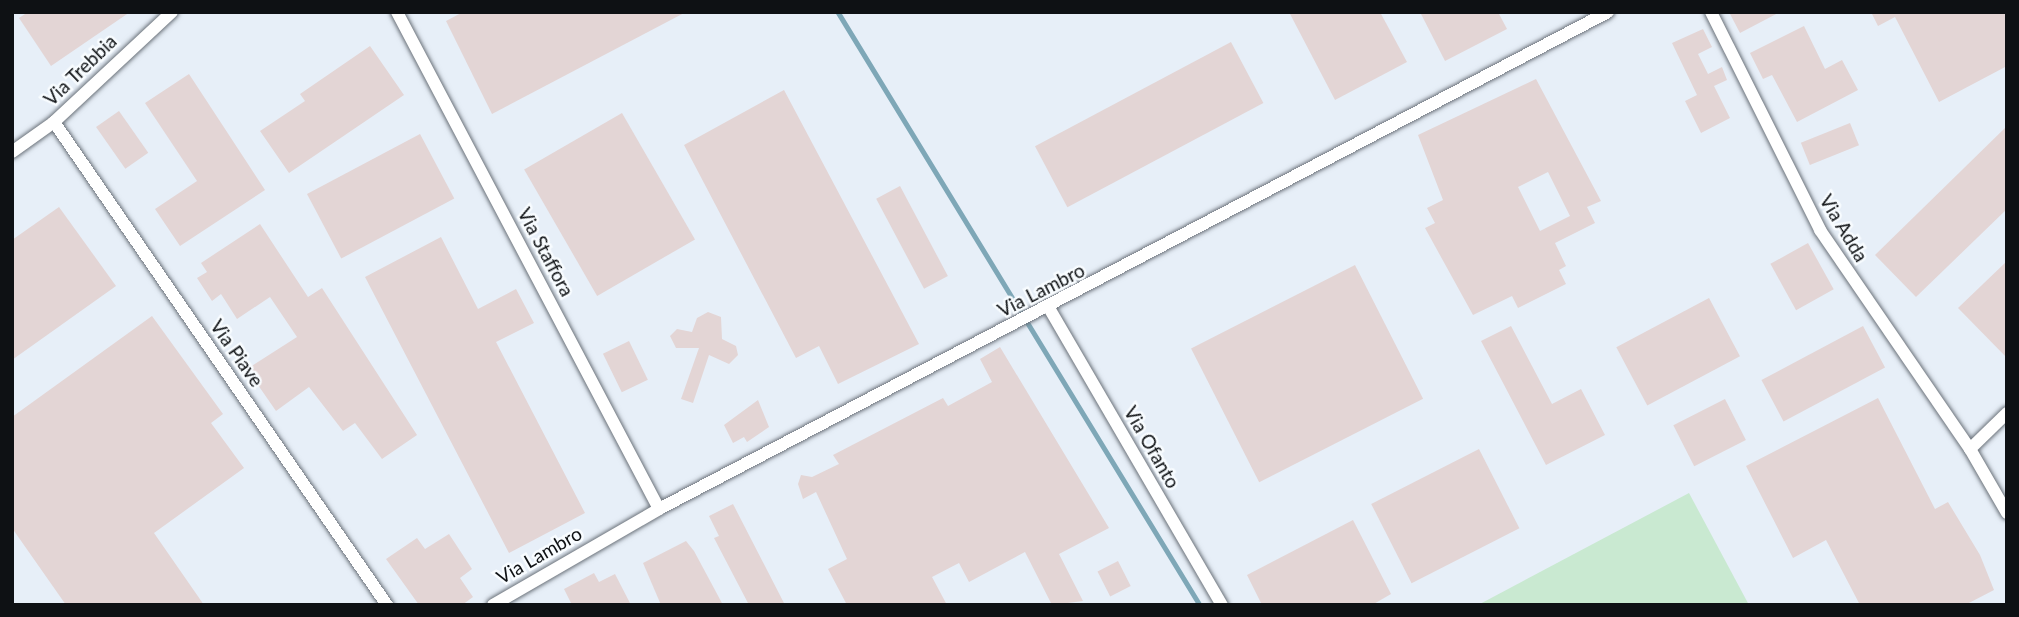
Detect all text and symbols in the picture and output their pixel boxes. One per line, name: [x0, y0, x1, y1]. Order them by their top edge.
street label: Via Trebbia: [39, 30, 121, 110]
street label: Via Adda: [1815, 190, 1873, 266]
street label: Via Staffora: [513, 204, 579, 300]
street label: Via Lambro: [994, 258, 1088, 322]
street label: Via Piave: [206, 315, 268, 391]
street label: Via Ofanto: [1119, 402, 1185, 492]
street label: Via Lambro: [492, 522, 586, 588]

